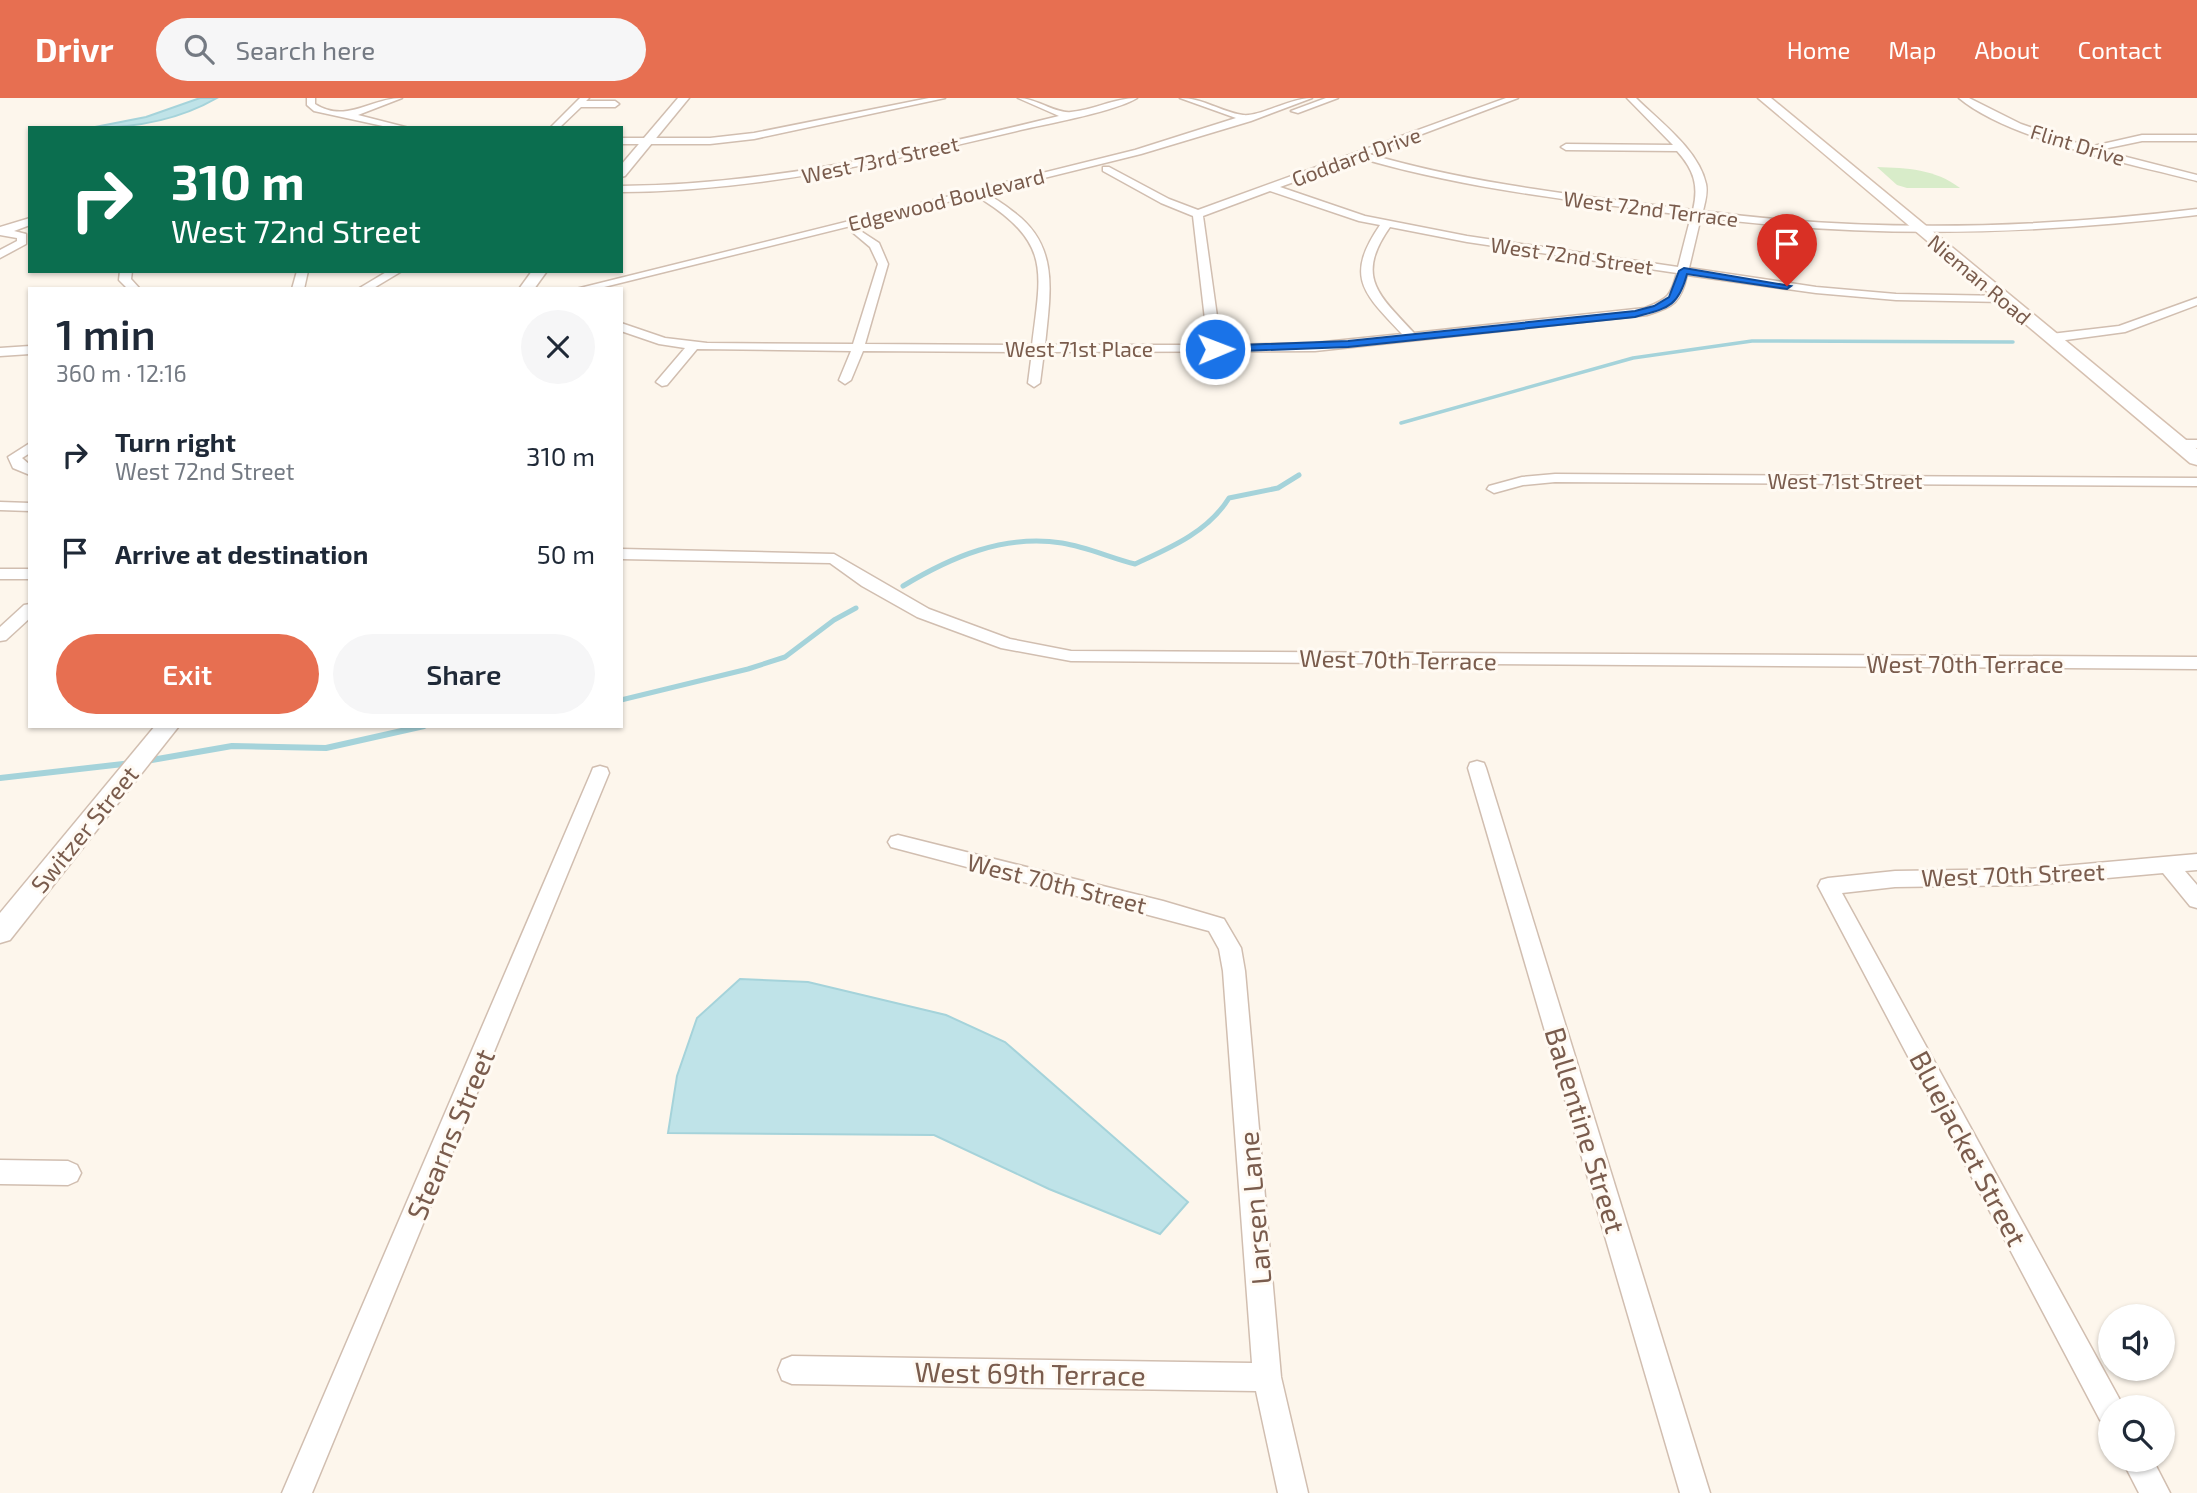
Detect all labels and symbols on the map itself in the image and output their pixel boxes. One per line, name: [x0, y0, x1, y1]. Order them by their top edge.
street label: Flint Drive: [2028, 118, 2128, 170]
street label: Goddard Drive: [1288, 121, 1424, 191]
street label: West 73rd Street: [799, 130, 961, 188]
street label: Edgewood Boulevard: [845, 162, 1047, 236]
street label: West 72nd Terrace: [1562, 185, 1740, 231]
pin: [1757, 214, 1817, 286]
street label: Nieman Road: [1924, 229, 2036, 329]
street label: West 72nd Street: [1489, 231, 1655, 279]
position arrow: [1178, 312, 1252, 386]
street label: West 71st Place: [1005, 336, 1153, 361]
street label: West 71st Street: [1768, 468, 1922, 493]
street label: West 70th Terrace: [1299, 643, 1497, 675]
street label: West 70th Terrace: [1866, 649, 2064, 678]
street label: Switzer Street: [24, 760, 144, 898]
street label: West 70th Street: [964, 847, 1150, 919]
street label: West 70th Street: [1921, 856, 2105, 892]
street label: Ballentine Street: [1539, 1023, 1633, 1237]
street label: Stearns Street: [399, 1043, 501, 1225]
street label: Bluejacket Street: [1903, 1045, 2035, 1251]
street label: Larsen Lane: [1230, 1130, 1278, 1286]
street label: West 69th Terrace: [914, 1354, 1146, 1392]

